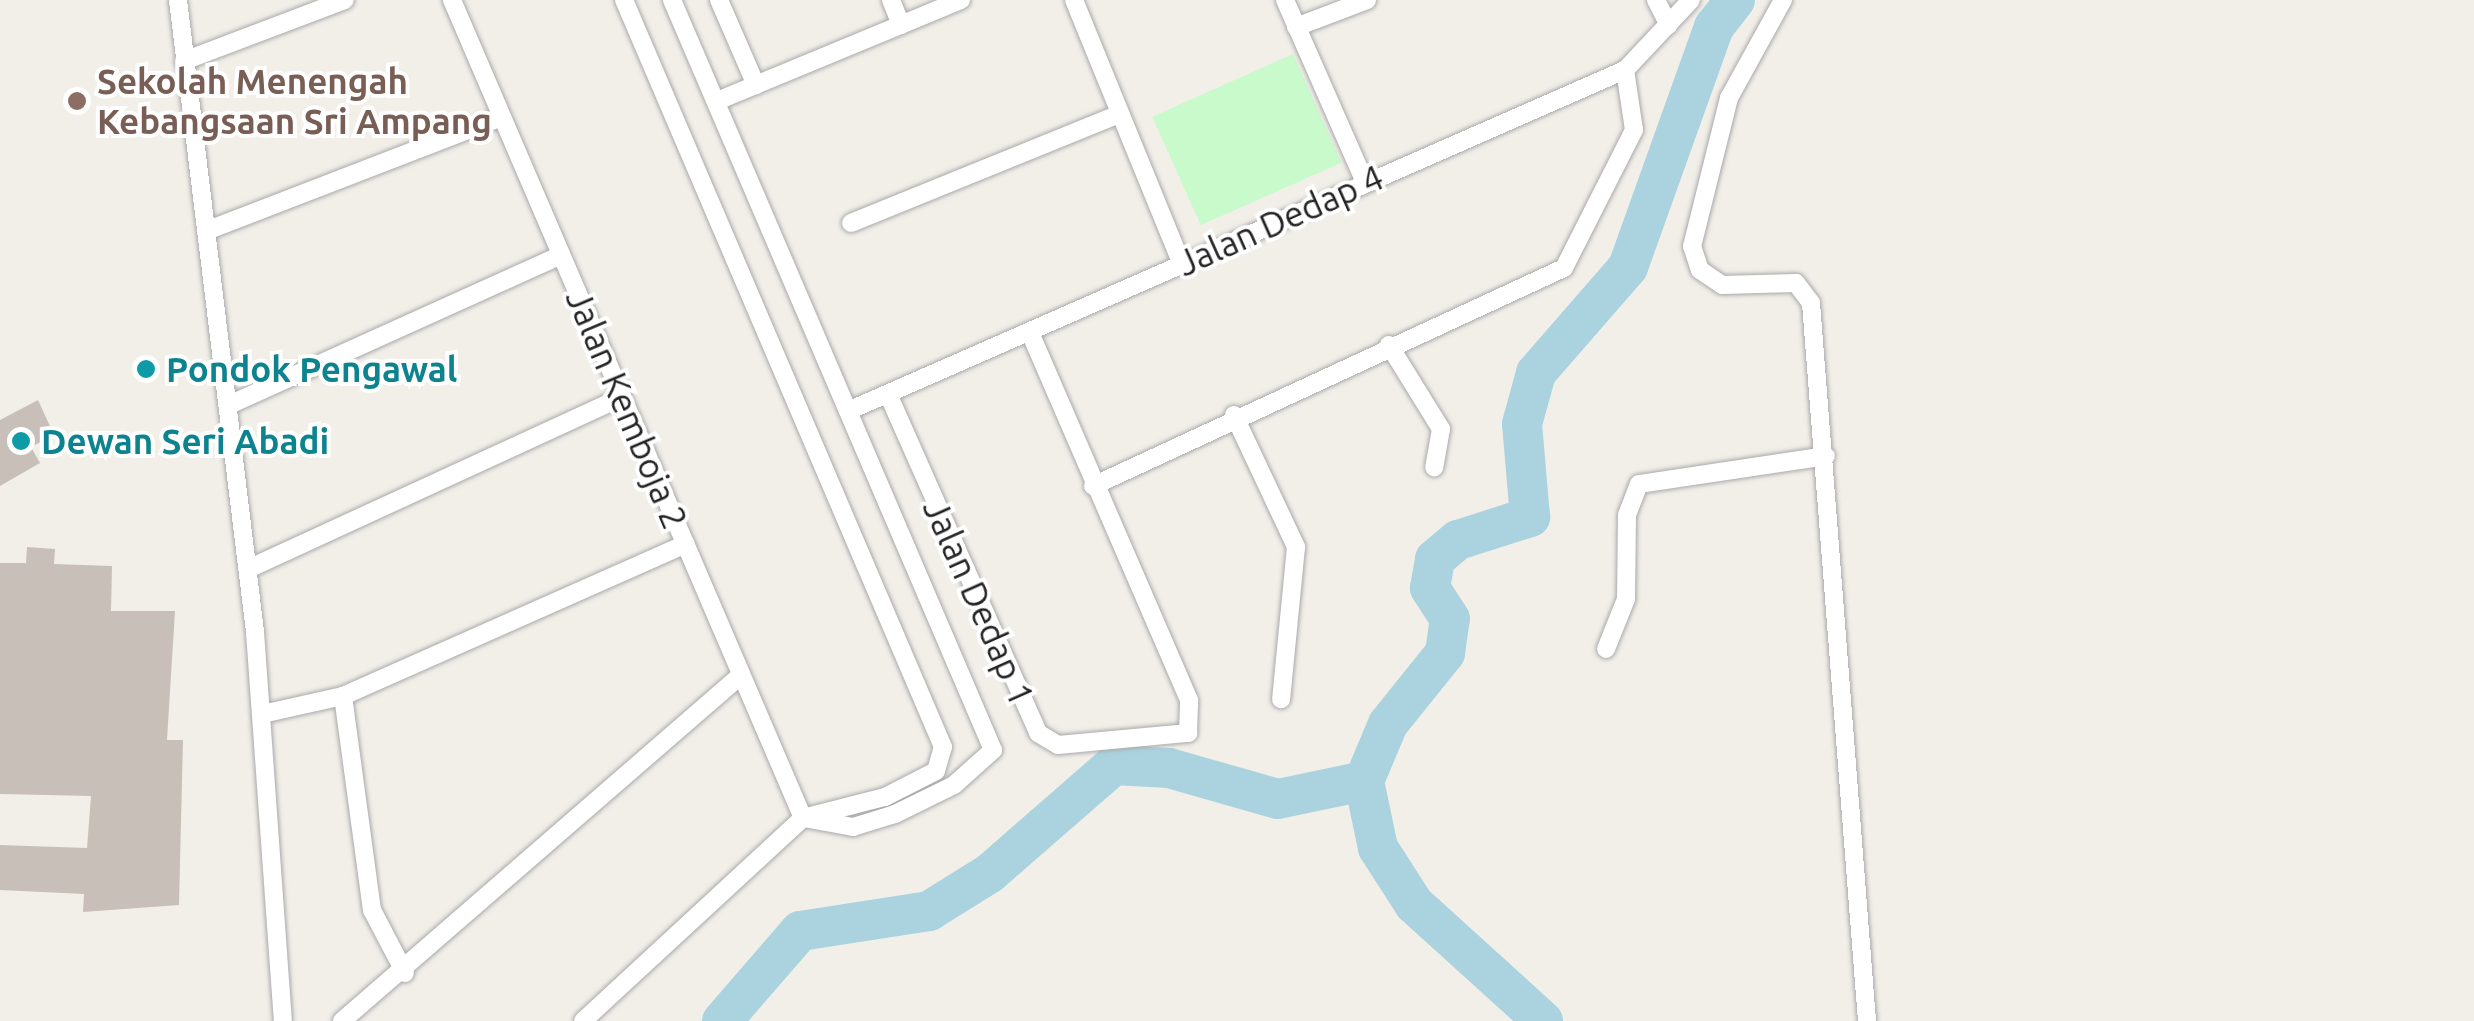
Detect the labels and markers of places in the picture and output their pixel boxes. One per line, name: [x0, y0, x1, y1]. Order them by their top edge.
place label: Sekolah Menengah Kebangsaan Sri Ampang: [97, 60, 492, 142]
marker: Sekolah Menengah Kebangsaan Sri Ampang: [66, 90, 88, 112]
place label: Pondok Pengawal: [166, 348, 457, 390]
marker: Pondok Pengawal: [135, 358, 157, 380]
place label: Dewan Seri Abadi: [41, 420, 329, 462]
marker: Dewan Seri Abadi: [10, 430, 32, 452]

